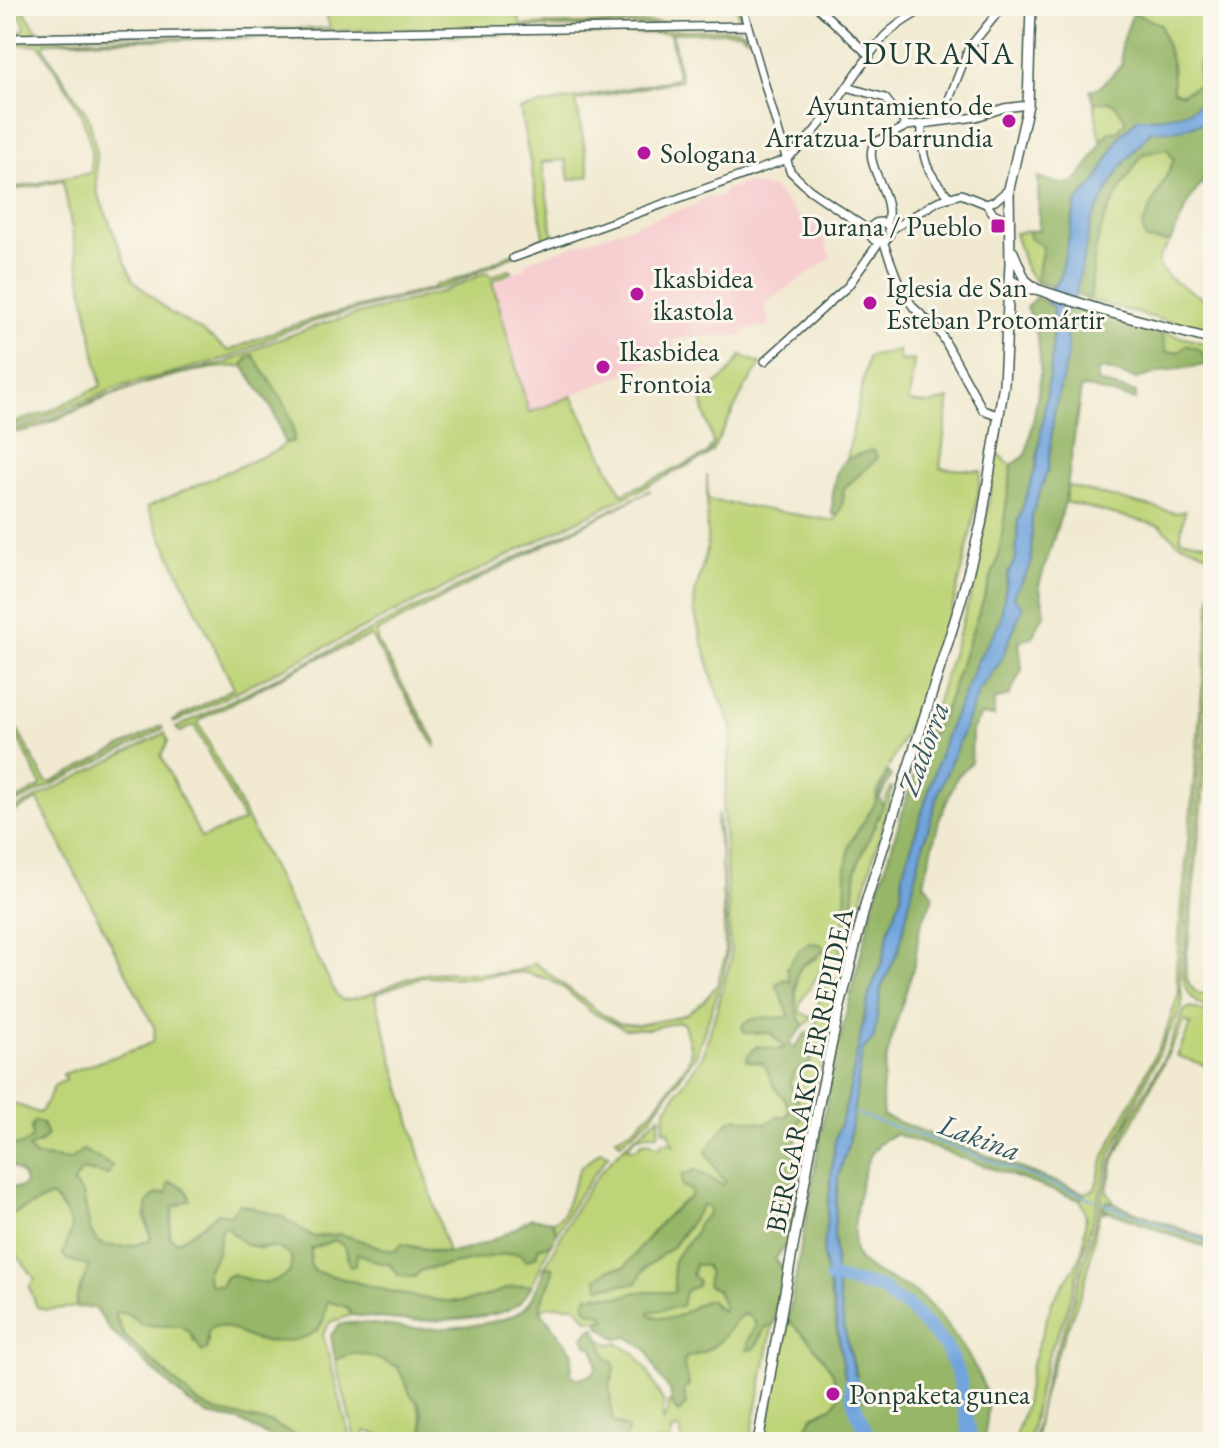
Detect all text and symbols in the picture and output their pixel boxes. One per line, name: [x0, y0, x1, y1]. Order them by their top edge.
district label: DURANA: [862, 32, 1016, 74]
place label: Ayuntamiento de Arratzua-Ubarrundia: [764, 87, 994, 155]
marker: Ayuntamiento de Arratzua-Ubarrundia: [1000, 112, 1018, 130]
place label: Sologana: [660, 135, 757, 171]
marker: Sologana: [635, 144, 653, 162]
place label: Durana / Pueblo: [802, 208, 982, 244]
marker: Durana / Pueblo: [989, 217, 1007, 235]
place label: Ikasbidea ikastola: [653, 260, 754, 328]
place label: Iglesia de San Esteban Protomártir: [886, 269, 1105, 337]
marker: Ikasbidea ikastola: [628, 285, 646, 303]
marker: Iglesia de San Esteban Protomártir: [861, 294, 879, 312]
place label: Ikasbidea Frontoia: [619, 333, 720, 401]
marker: Ikasbidea Frontoia: [594, 358, 612, 376]
water label: Zadorra: [888, 696, 958, 801]
street label: BERGARAKO ERREPIDEA: [757, 904, 861, 1236]
water label: Lakina: [933, 1104, 1026, 1170]
place label: Ponpaketa gunea: [849, 1376, 1031, 1412]
marker: Ponpaketa gunea: [824, 1385, 842, 1403]

